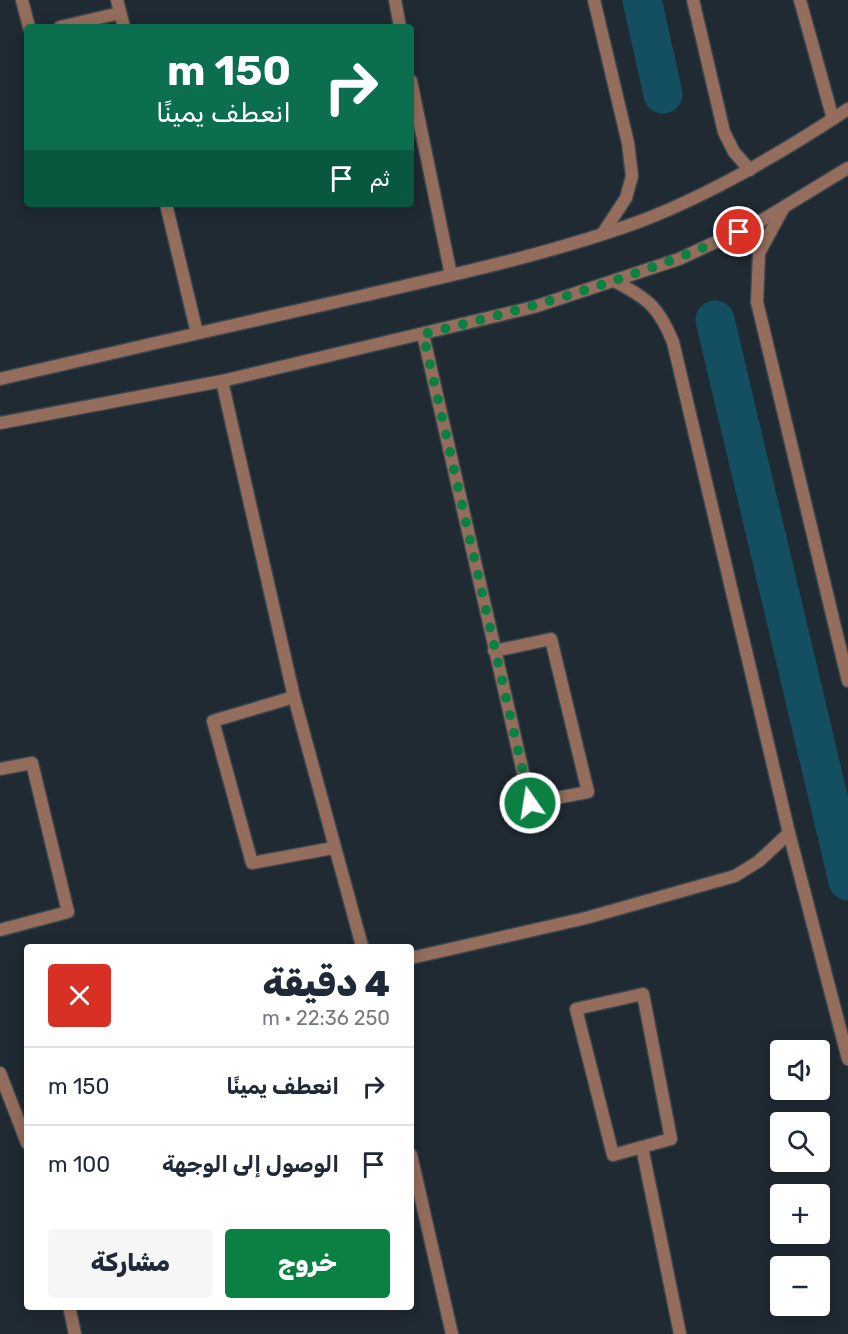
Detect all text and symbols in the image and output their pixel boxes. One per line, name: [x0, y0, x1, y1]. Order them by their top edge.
text: 150 m: [167, 46, 291, 96]
icon: right: [312, 48, 390, 126]
text: انعطف يمينًا: [156, 97, 291, 129]
icon: arrive: [325, 162, 358, 195]
text: ثم: [370, 165, 390, 192]
pin: [713, 206, 764, 257]
icon: arrive: [722, 215, 755, 248]
position arrow: [498, 771, 562, 835]
text: 4 دقيقة: [262, 962, 390, 1005]
button: close: [48, 964, 111, 1027]
text: 250 m · 22:36: [262, 1006, 390, 1030]
map controls: [770, 1040, 830, 1316]
button: sound: [770, 1040, 830, 1100]
icon: right: [357, 1070, 390, 1103]
text: 150 m: [48, 1073, 109, 1100]
text: انعطف يمينًا: [226, 1073, 339, 1100]
button: search: [770, 1112, 830, 1172]
icon: arrive: [357, 1148, 390, 1181]
text: 100 m: [48, 1151, 110, 1178]
text: الوصول إلى الوجهة: [162, 1151, 339, 1178]
button: +: [770, 1184, 830, 1244]
button: مشاركة: [48, 1229, 213, 1298]
button: خروج: [225, 1229, 390, 1298]
button: −: [770, 1256, 830, 1316]

